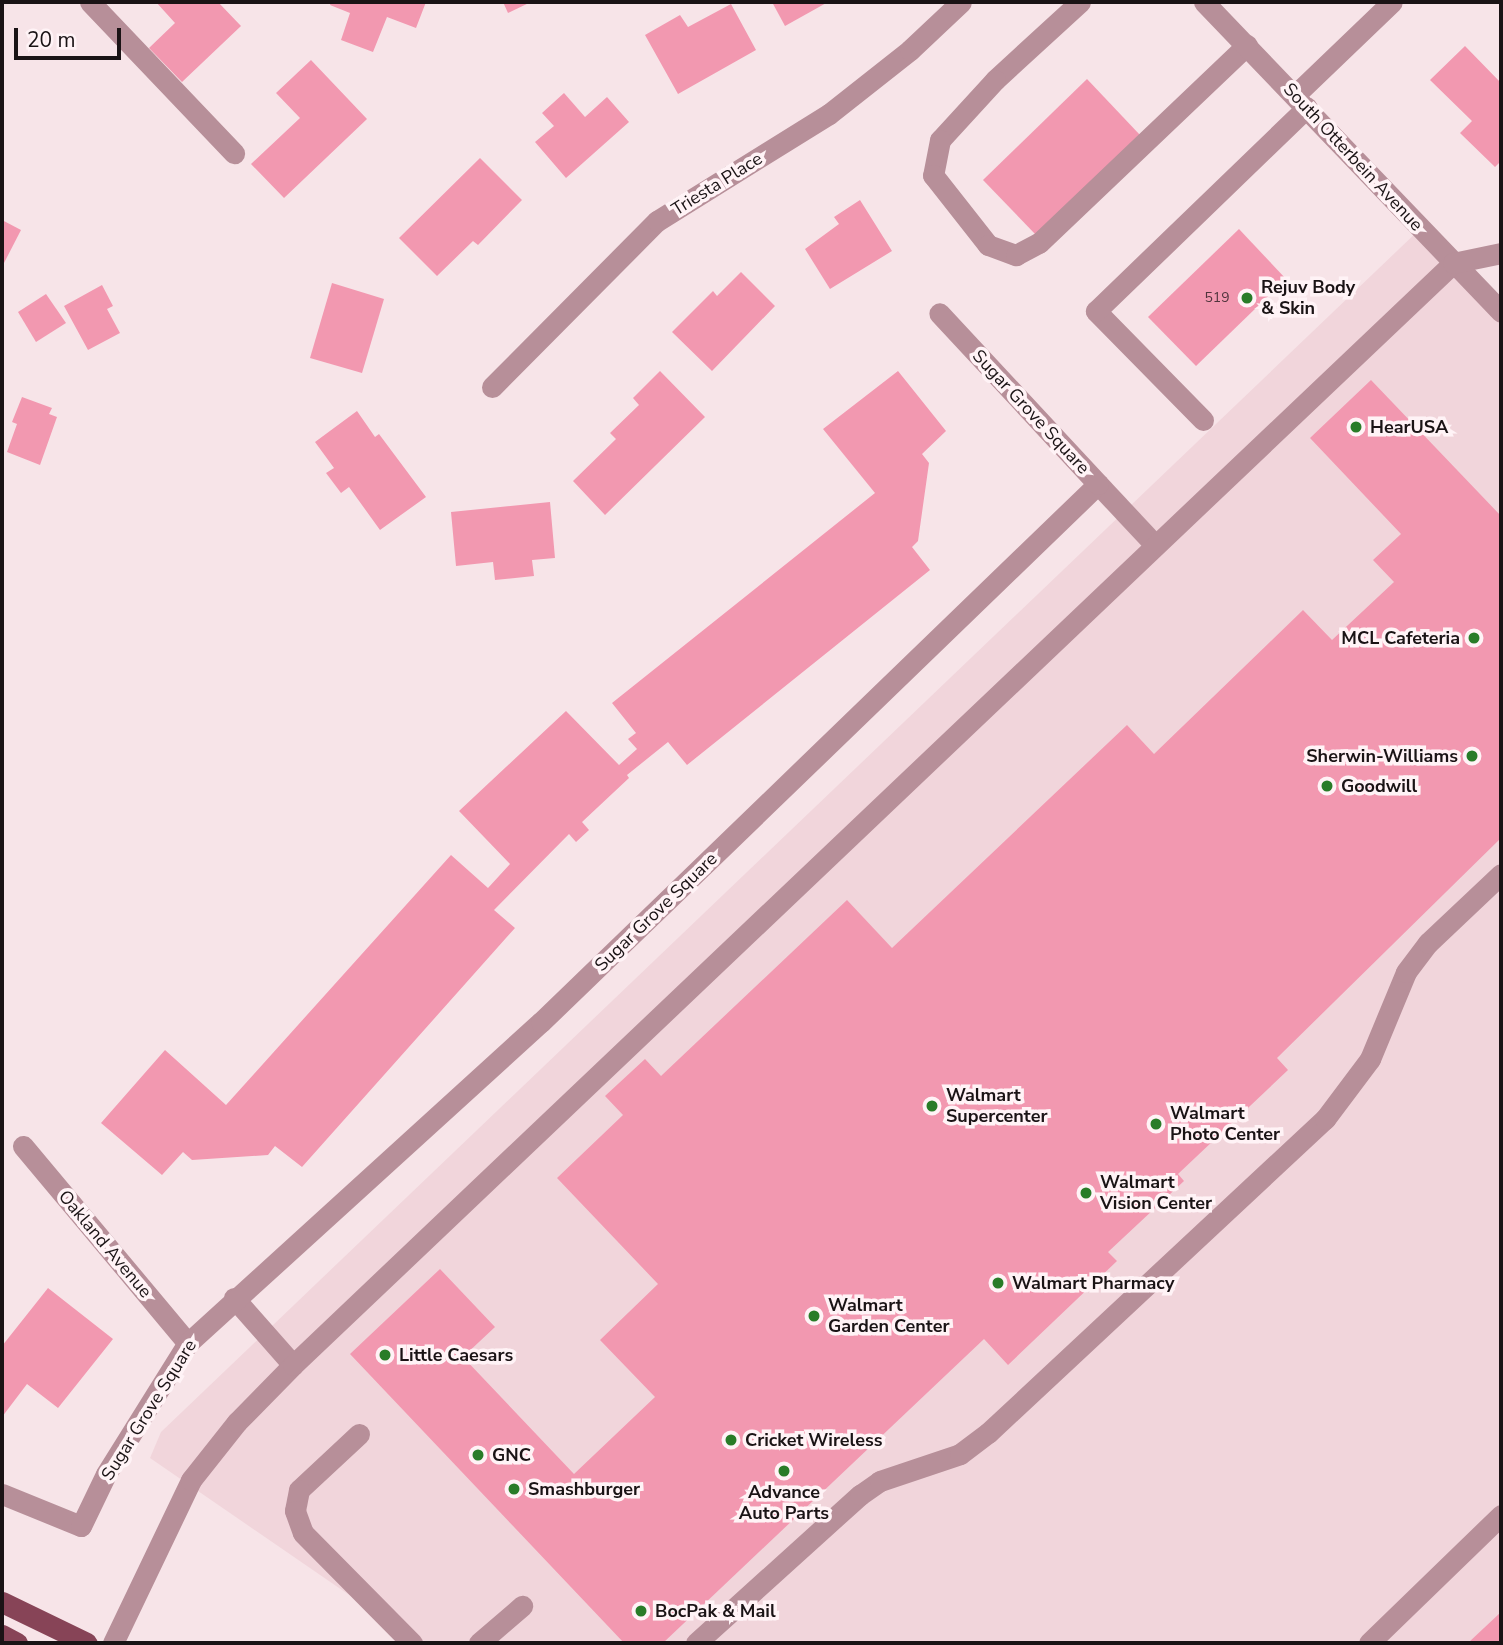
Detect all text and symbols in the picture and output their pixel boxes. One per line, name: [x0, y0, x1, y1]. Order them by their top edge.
scale bar: [18, 14, 124, 58]
text: 20 m: [27, 26, 76, 54]
street label: South Otterbein Avenue: [1279, 78, 1427, 236]
street label: Triesta Place: [668, 148, 766, 220]
place label: Rejuv Body & Skin: [1261, 277, 1355, 320]
house number: 519: [1204, 290, 1230, 306]
marker: Rejuv Body & Skin: [1239, 290, 1255, 306]
street label: Sugar Grove Square: [968, 345, 1094, 479]
place label: HearUSA: [1370, 416, 1449, 438]
marker: HearUSA: [1348, 419, 1364, 435]
place label: MCL Cafeteria: [1341, 627, 1460, 649]
marker: MCL Cafeteria: [1466, 630, 1482, 646]
place label: Sherwin-Williams: [1306, 745, 1458, 767]
marker: Sherwin-Williams: [1464, 748, 1480, 764]
place label: Goodwill: [1341, 775, 1417, 797]
marker: Goodwill: [1319, 778, 1335, 794]
street label: Sugar Grove Square: [590, 848, 722, 976]
place label: Walmart Supercenter: [946, 1085, 1047, 1128]
marker: Walmart Supercenter: [924, 1098, 940, 1114]
place label: Walmart Photo Center: [1170, 1103, 1280, 1146]
marker: Walmart Photo Center: [1148, 1116, 1164, 1132]
place label: Walmart Vision Center: [1100, 1172, 1212, 1214]
marker: Walmart Vision Center: [1078, 1185, 1094, 1201]
street label: Oakland Avenue: [54, 1186, 156, 1302]
place label: Walmart Pharmacy: [1012, 1272, 1174, 1294]
marker: Walmart Pharmacy: [990, 1275, 1006, 1291]
place label: Walmart Garden Center: [828, 1295, 949, 1338]
marker: Walmart Garden Center: [806, 1308, 822, 1324]
street label: Sugar Grove Square: [97, 1336, 201, 1484]
place label: Little Caesars: [399, 1344, 513, 1366]
marker: Little Caesars: [377, 1347, 393, 1363]
place label: Cricket Wireless: [745, 1429, 883, 1451]
marker: Cricket Wireless: [723, 1432, 739, 1448]
place label: GNC: [492, 1444, 531, 1466]
marker: GNC: [470, 1447, 486, 1463]
marker: Advance Auto Parts: [776, 1463, 792, 1479]
place label: Smashburger: [528, 1478, 640, 1500]
marker: Smashburger: [506, 1481, 522, 1497]
place label: Advance Auto Parts: [739, 1482, 829, 1524]
place label: BocPak & Mail: [655, 1600, 776, 1622]
marker: BocPak & Mail: [633, 1603, 649, 1619]

